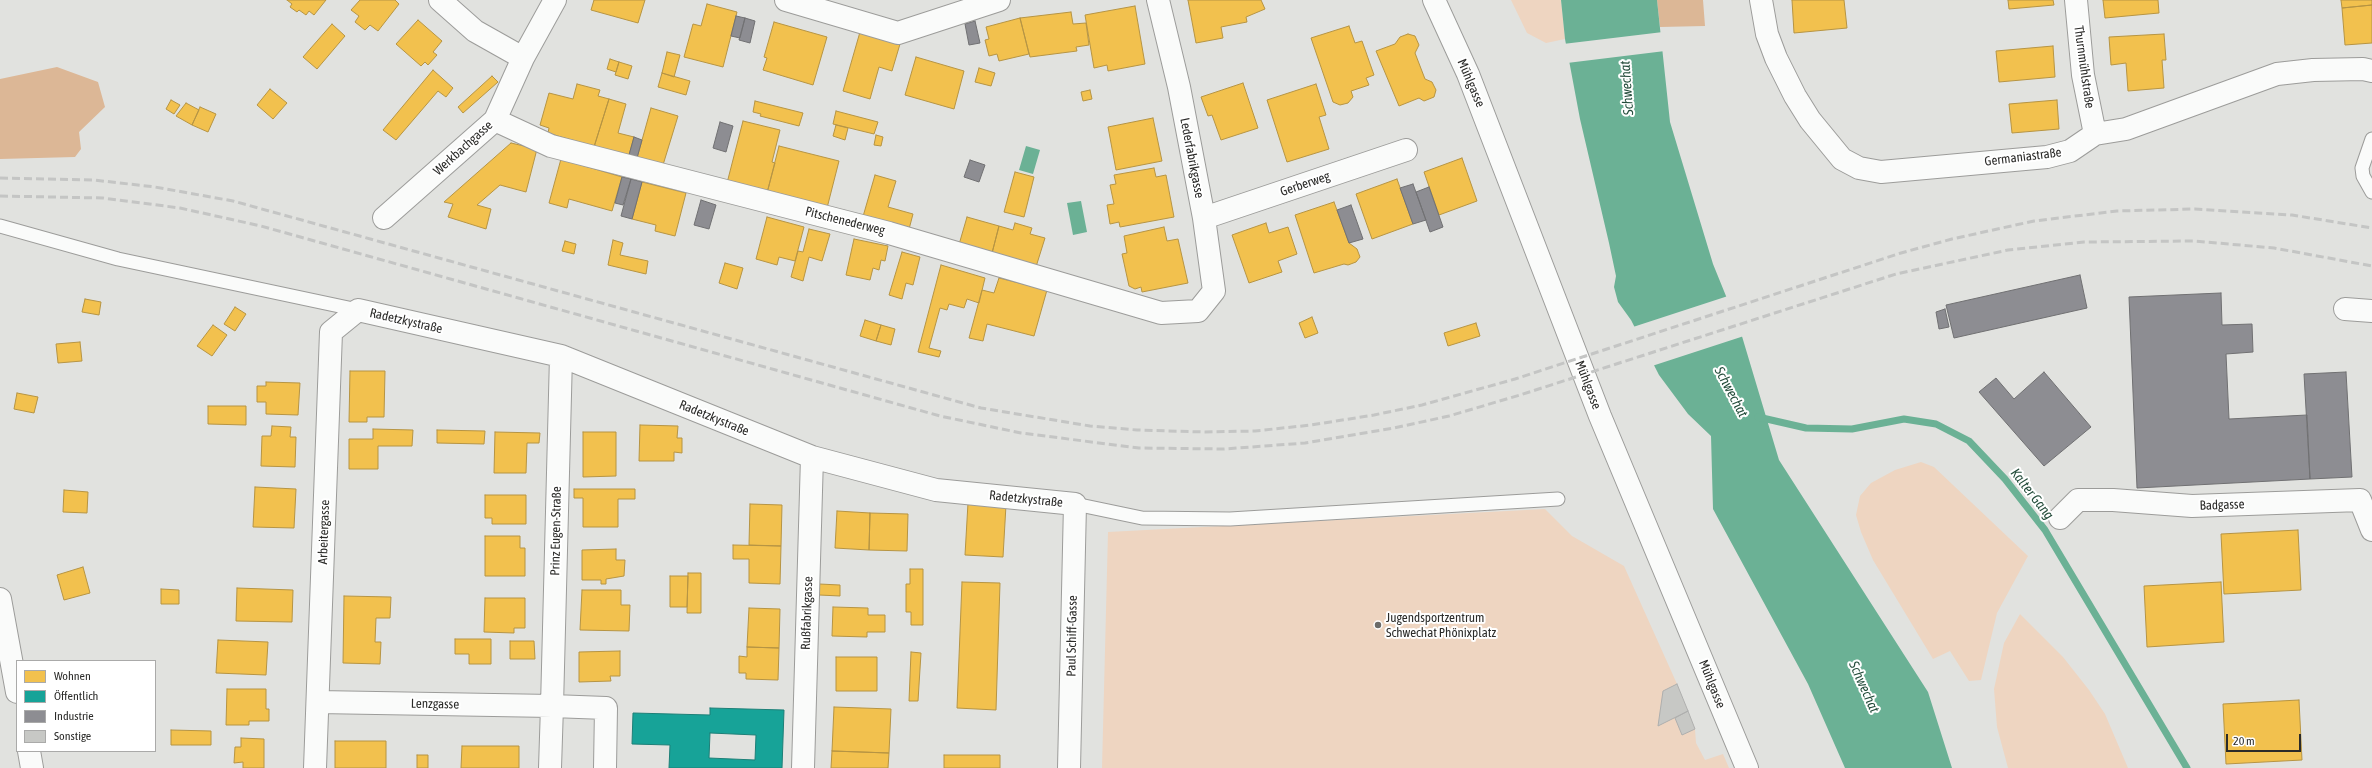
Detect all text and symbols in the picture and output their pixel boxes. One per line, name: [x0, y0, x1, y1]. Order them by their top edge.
street label: Thurnmühlstraße: [2070, 25, 2098, 109]
street label: Mühlgasse: [1454, 56, 1488, 110]
water label: Schwechat: [1617, 60, 1637, 116]
street label: Werkbachgasse: [430, 117, 496, 179]
street label: Lederfabrikgasse: [1177, 117, 1207, 199]
street label: Germaniastraße: [1984, 145, 2062, 169]
street label: Gerberweg: [1278, 168, 1332, 200]
street label: Pitschenederweg: [804, 204, 886, 238]
street label: Radetzkystraße: [368, 305, 444, 337]
street label: Mühlgasse: [1572, 358, 1604, 412]
water label: Schwechat: [1711, 364, 1751, 420]
street label: Radetzkystraße: [677, 397, 751, 439]
water label: Kalter Gang: [2007, 465, 2057, 523]
street label: Prinz Eugen-Straße: [547, 486, 565, 576]
street label: Radetzkystraße: [988, 487, 1064, 511]
street label: Badgasse: [2199, 496, 2245, 514]
street label: Arbeitergasse: [315, 499, 333, 565]
street label: Rußfabrikgasse: [798, 576, 816, 650]
street label: Paul Schiff-Gasse: [1063, 595, 1081, 677]
place label: Jugendsportzentrum Schwechat Phönixplatz: [1386, 610, 1496, 641]
marker: Jugendsportzentrum Schwechat Phönixplatz: [1373, 620, 1383, 630]
street label: Mühlgasse: [1695, 657, 1729, 711]
water label: Schwechat: [1845, 659, 1883, 715]
legend: [16, 660, 156, 752]
text: Wohnen: [54, 669, 91, 683]
text: Öffentlich: [54, 689, 98, 703]
street label: Lenzgasse: [411, 696, 459, 712]
text: Industrie: [54, 709, 94, 723]
scale bar: [2228, 726, 2303, 752]
text: Sonstige: [54, 729, 91, 743]
text: 20 m: [2233, 734, 2255, 748]

